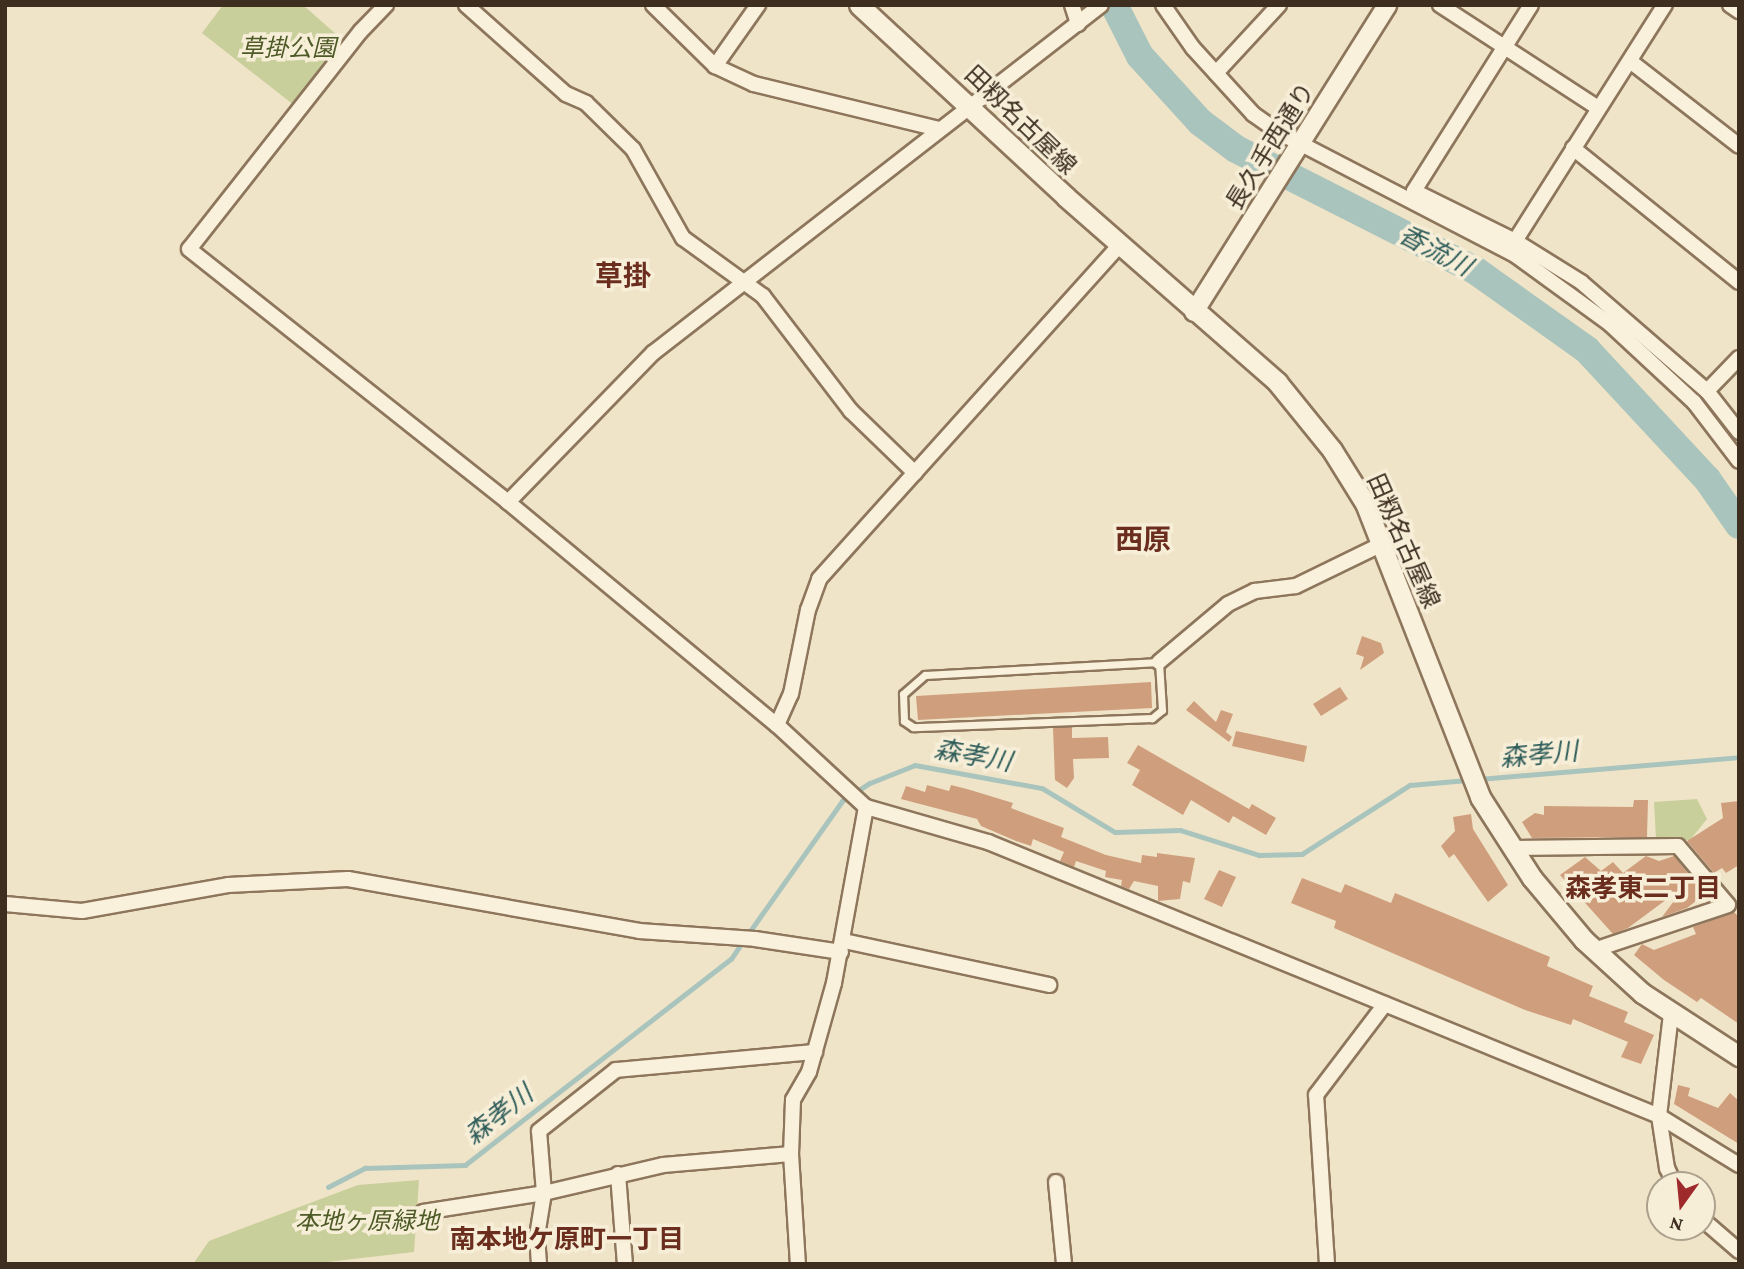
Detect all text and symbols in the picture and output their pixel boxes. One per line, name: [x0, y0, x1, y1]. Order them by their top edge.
park label: 草掛公園: [240, 34, 336, 62]
street label: 田籾名古屋線: [959, 60, 1083, 180]
street label: 長久手西通り: [1220, 77, 1320, 215]
water label: 香流川: [1393, 219, 1477, 283]
district label: 草掛: [595, 259, 651, 293]
street label: 田籾名古屋線: [1362, 469, 1446, 613]
district label: 西原: [1115, 523, 1171, 557]
water label: 森孝川: [932, 734, 1014, 778]
water label: 森孝川: [1499, 736, 1579, 774]
district label: 森孝東二丁目: [1565, 873, 1721, 905]
water label: 森孝川: [459, 1079, 539, 1151]
north arrow: [1646, 1171, 1716, 1241]
park label: 本地ヶ原緑地: [295, 1207, 439, 1235]
text: N: [1667, 1213, 1685, 1237]
district label: 南本地ケ原町一丁目: [450, 1224, 684, 1256]

